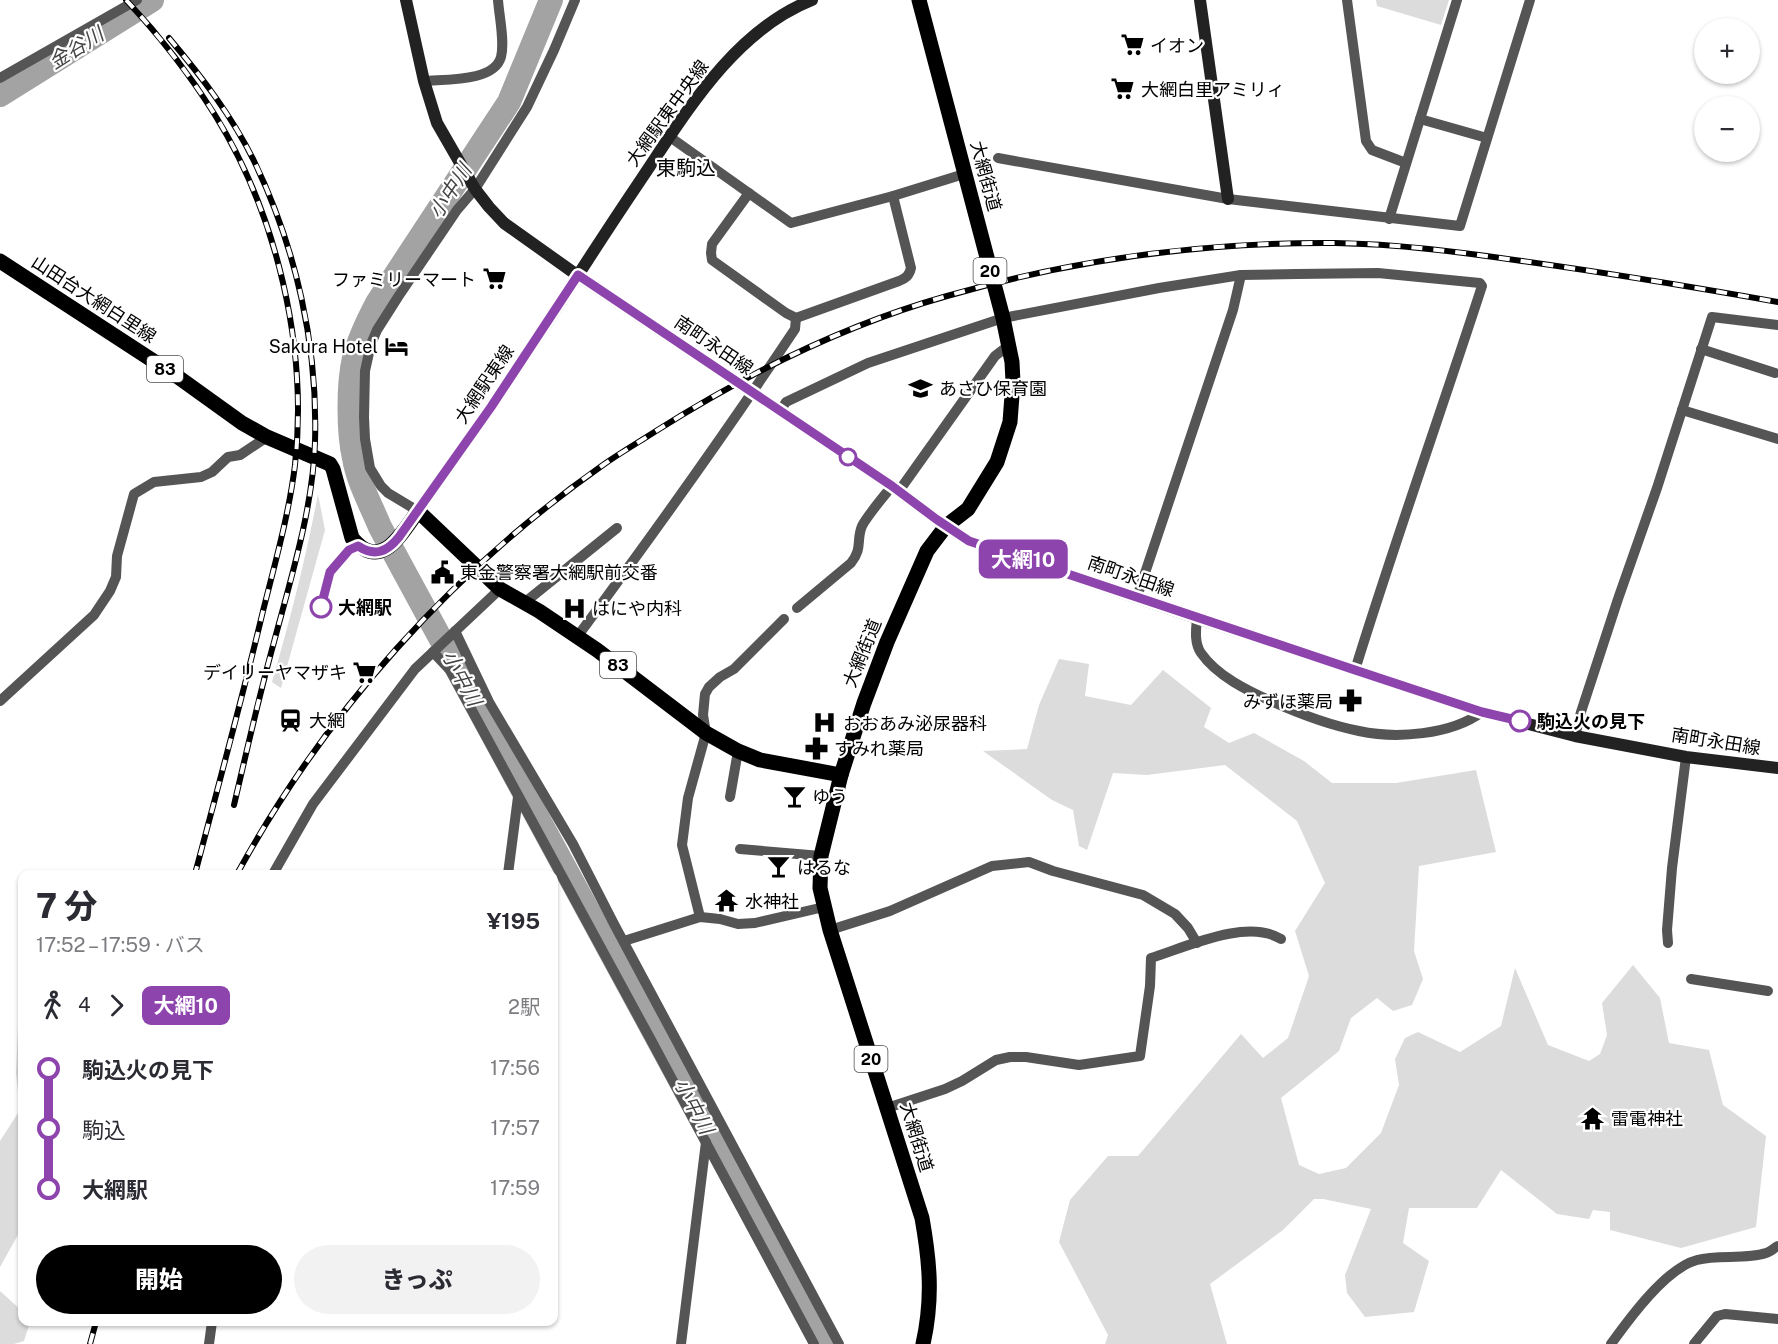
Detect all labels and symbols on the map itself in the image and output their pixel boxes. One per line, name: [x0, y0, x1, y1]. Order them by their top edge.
water label: 金谷川: [44, 21, 109, 74]
supermarket icon: イオン: [1119, 32, 1145, 58]
place label: イオン: [1150, 35, 1204, 56]
street label: 大網駅東中央線: [621, 56, 713, 170]
supermarket icon: 大網白里アミリィ: [1110, 76, 1136, 102]
place label: 大網白里アミリィ: [1141, 79, 1285, 100]
street label: 大網街道: [967, 139, 1005, 213]
district label: 東駒込: [656, 156, 716, 180]
water label: 小中川: [424, 158, 477, 223]
street label: 山田台大網白里線: [28, 251, 160, 347]
road number: 20: [974, 258, 1006, 284]
supermarket icon: ファミリーマート: [481, 266, 507, 292]
place label: ファミリーマート: [332, 269, 476, 290]
street label: 南町永田線: [671, 311, 757, 379]
hotel icon: Sakura Hotel: [383, 333, 409, 359]
place label: Sakura Hotel: [269, 336, 378, 357]
street label: 大網駅東線: [450, 341, 518, 427]
road number: 83: [147, 356, 183, 382]
school or university icon: あさひ保育園: [908, 375, 934, 401]
place label: あさひ保育園: [939, 378, 1047, 399]
unlabelled marker: [839, 448, 857, 466]
line badge: 大網10: [981, 540, 1065, 578]
street label: 南町永田線: [1085, 551, 1177, 601]
public building icon: 東金警察署大網駅前交番: [429, 559, 455, 585]
place label: 東金警察署大網駅前交番: [460, 562, 658, 583]
hospital icon: はにや内科: [561, 595, 587, 621]
marker: 大網駅: [310, 596, 332, 618]
place label: 大網駅: [338, 597, 392, 618]
place label: はにや内科: [592, 598, 682, 619]
street label: 大網街道: [839, 616, 885, 690]
water label: 小中川: [437, 646, 488, 712]
road number: 83: [600, 652, 636, 678]
supermarket icon: デイリーヤマザキ: [352, 659, 378, 685]
place label: デイリーヤマザキ: [203, 662, 347, 683]
pharmacy icon: みずほ薬局: [1338, 688, 1364, 714]
place label: みずほ薬局: [1243, 691, 1333, 712]
station icon: 大網: [278, 707, 304, 733]
place label: 大網: [309, 710, 345, 731]
hospital icon: おおあみ泌尿器科: [812, 710, 838, 736]
marker: 駒込火の見下: [1509, 710, 1531, 732]
place label: 駒込火の見下: [1537, 711, 1645, 732]
place label: おおあみ泌尿器科: [843, 713, 987, 734]
street label: 南町永田線: [1670, 724, 1762, 758]
pharmacy icon: すみれ薬局: [803, 735, 829, 761]
place label: すみれ薬局: [834, 738, 924, 759]
bar icon: ゆう: [781, 783, 807, 809]
place label: ゆう: [812, 786, 848, 807]
bar icon: はるな: [766, 854, 792, 880]
place label: はるな: [797, 857, 851, 878]
temple icon: 水神社: [714, 888, 740, 914]
place label: 水神社: [745, 891, 799, 912]
road number: 20: [854, 1046, 888, 1072]
water label: 小中川: [669, 1074, 720, 1140]
street label: 大網街道: [896, 1100, 938, 1174]
temple icon: 雷電神社: [1580, 1105, 1606, 1131]
place label: 雷電神社: [1611, 1108, 1683, 1129]

